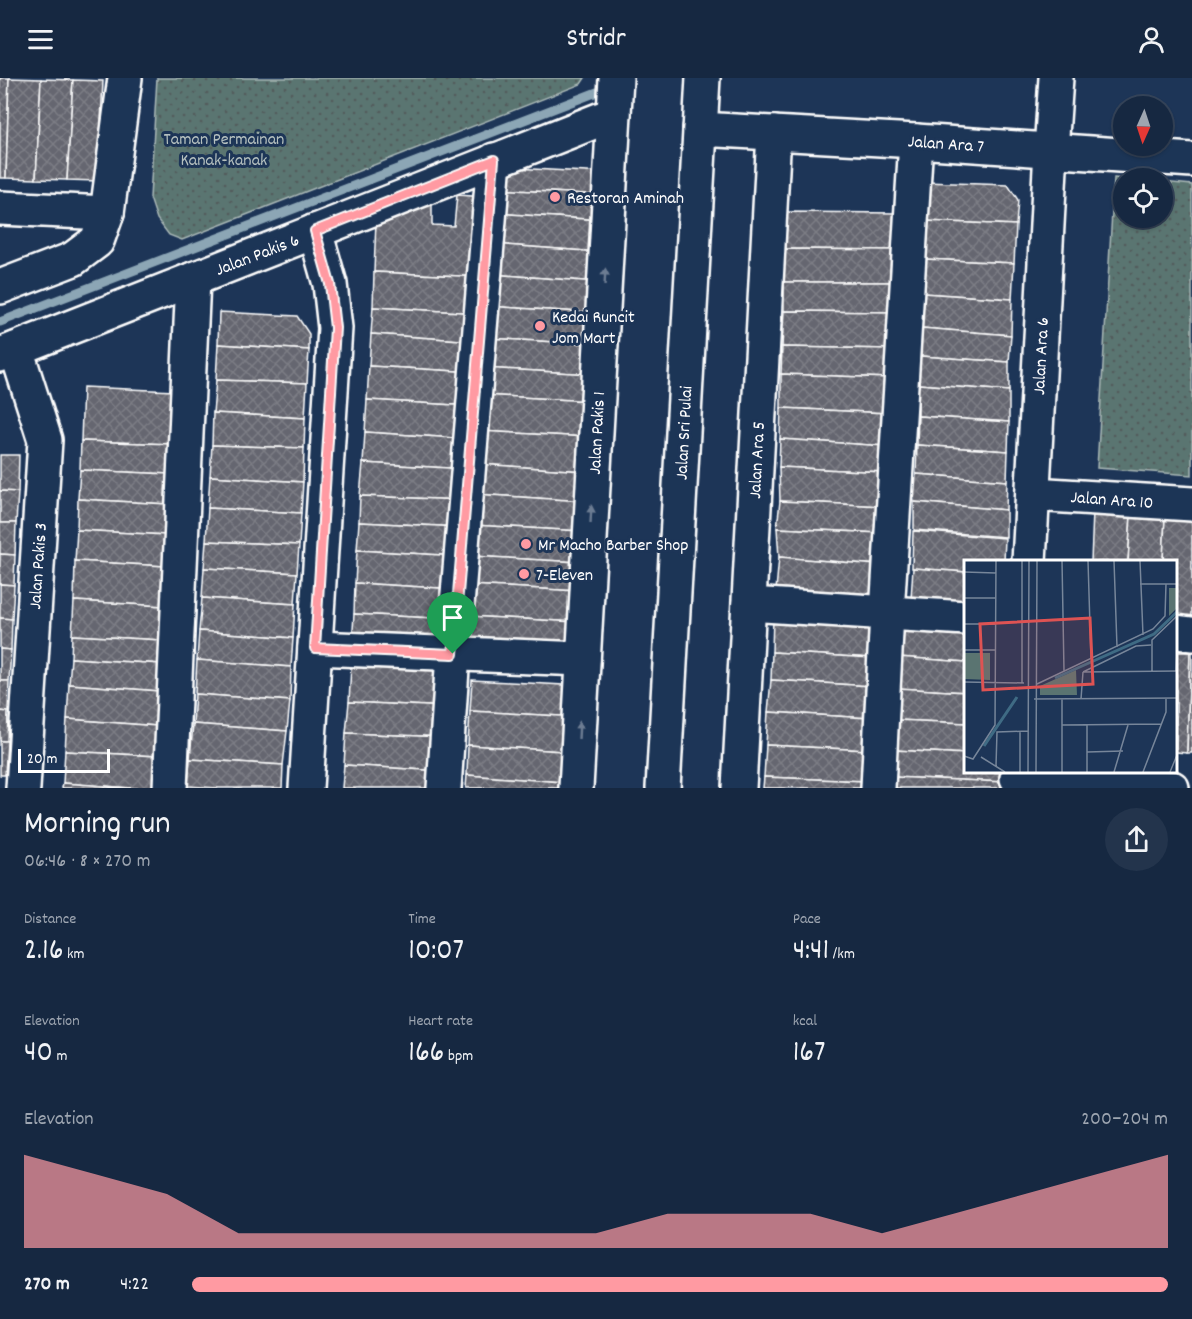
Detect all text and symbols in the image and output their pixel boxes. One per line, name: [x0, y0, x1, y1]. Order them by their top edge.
text: Stridr: [566, 20, 626, 59]
icon: menu: [24, 23, 57, 56]
icon: person: [1135, 23, 1168, 56]
north arrow: [1113, 96, 1173, 156]
map controls: [1113, 96, 1173, 228]
park label: Taman Permainan Kanak-kanak: [164, 128, 284, 174]
street label: Jalan Ara 7: [907, 130, 985, 161]
button: locate: [1113, 168, 1173, 228]
place label: Restoran Aminah: [567, 187, 684, 212]
marker: Restoran Aminah: [548, 190, 562, 204]
street label: Jalan Pakis 6: [212, 229, 303, 284]
one-way arrow: [600, 268, 609, 287]
place label: Kedai Runcit Jom Mart: [552, 306, 635, 352]
street label: Jalan Ara 6: [1028, 316, 1057, 396]
marker: Kedai Runcit Jom Mart: [533, 319, 547, 333]
street label: Jalan Sri Pulai: [671, 385, 700, 481]
street label: Jalan Pakis 1: [584, 391, 613, 475]
street label: Jalan Ara 5: [744, 421, 773, 500]
street label: Jalan Ara 10: [1070, 486, 1154, 517]
one-way arrow: [587, 504, 596, 523]
street label: Jalan Pakis 3: [24, 522, 55, 611]
place label: Mr Macho Barber Shop: [538, 534, 689, 559]
marker: Mr Macho Barber Shop: [519, 537, 533, 551]
inset map: [964, 560, 1177, 773]
place label: 7-Eleven: [536, 564, 593, 589]
marker: 7-Eleven: [517, 567, 531, 581]
pin: [427, 592, 478, 654]
icon: arrive: [436, 601, 469, 634]
one-way arrow: [575, 720, 584, 739]
scale bar: [18, 746, 110, 774]
text: 20 m: [27, 748, 57, 771]
text: Morning run: [24, 802, 171, 849]
button: share: [1105, 808, 1168, 871]
text: 06:46 · 8 × 270 m: [24, 848, 150, 876]
text: Distance: [24, 908, 76, 931]
text: Time: [408, 908, 436, 931]
text: Pace: [793, 908, 821, 931]
text: 2.16: [24, 931, 63, 974]
text: 10:07: [408, 931, 464, 974]
text: 4:41: [793, 931, 829, 974]
text: km: [63, 943, 85, 966]
text: /km: [829, 943, 855, 966]
text: Elevation: [24, 1010, 80, 1033]
text: Heart rate: [408, 1010, 473, 1033]
text: kcal: [793, 1010, 817, 1033]
text: 40: [24, 1033, 53, 1076]
text: 166: [408, 1033, 444, 1076]
text: 167: [793, 1033, 825, 1076]
text: m: [53, 1045, 67, 1068]
text: bpm: [444, 1045, 473, 1068]
text: Elevation: [24, 1106, 94, 1134]
text: 200–204 m: [1081, 1106, 1168, 1134]
text: 270 m: [24, 1271, 70, 1299]
text: 4:22: [120, 1271, 149, 1299]

